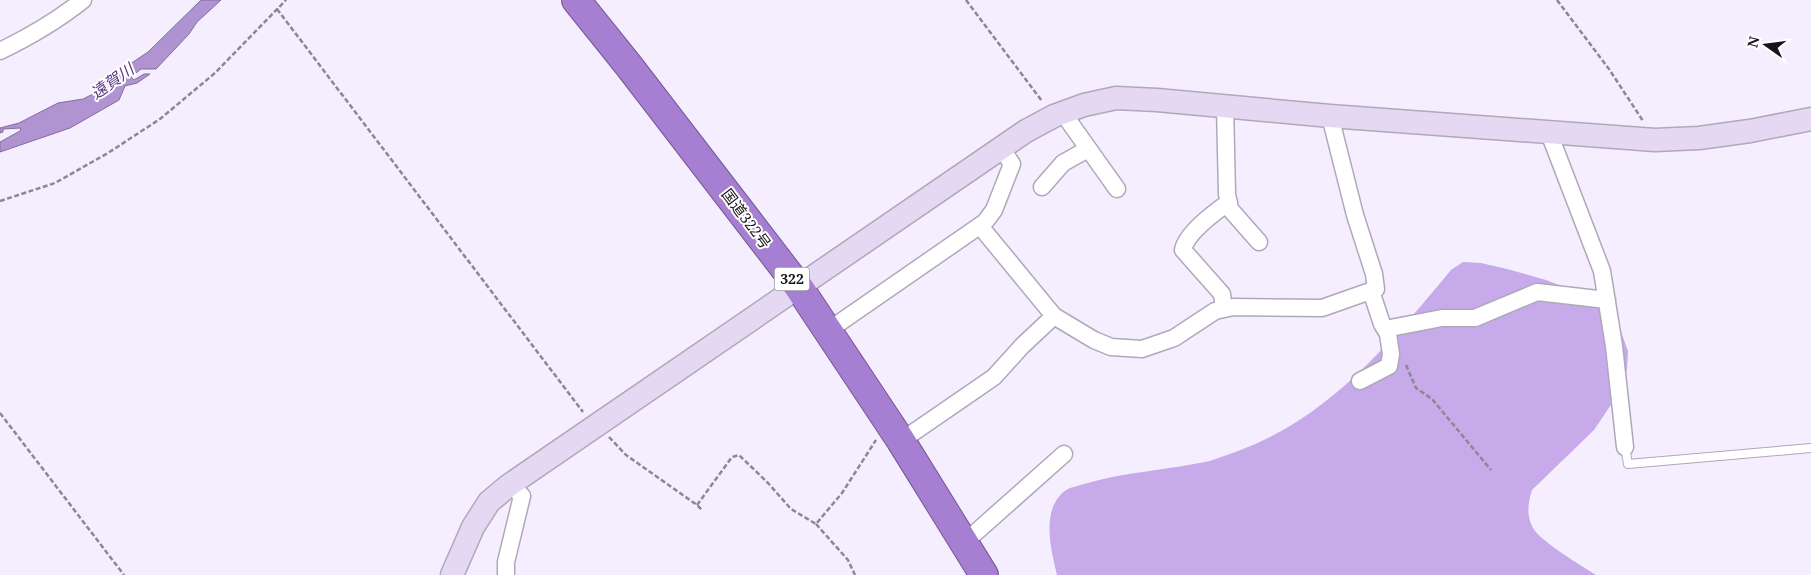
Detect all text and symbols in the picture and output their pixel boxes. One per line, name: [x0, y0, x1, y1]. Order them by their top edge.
north arrow: [1741, 20, 1791, 70]
text: N: [1742, 34, 1763, 49]
water label: 遠賀川: [86, 57, 140, 104]
street label: 国道322号: [718, 184, 776, 252]
road number: 322: [774, 268, 810, 290]

